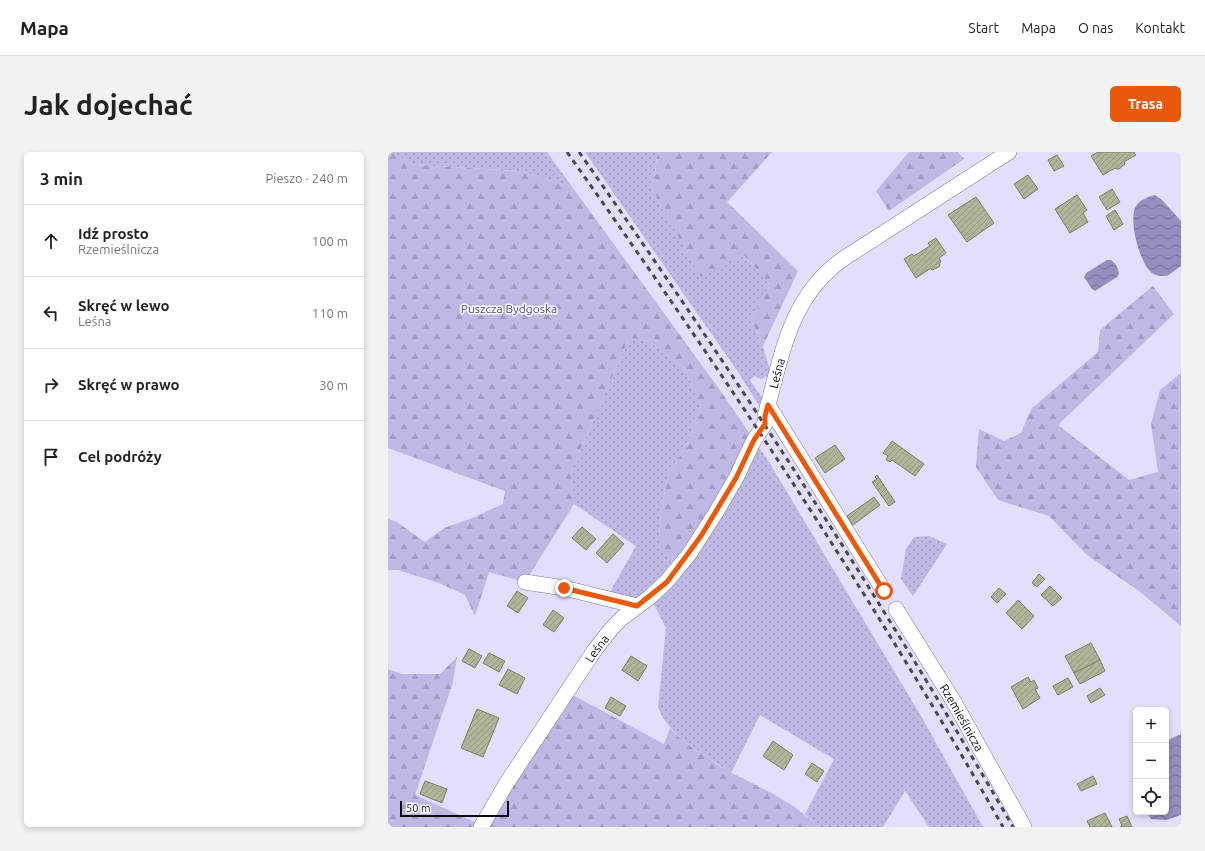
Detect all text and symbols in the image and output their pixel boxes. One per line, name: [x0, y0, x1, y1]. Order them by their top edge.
text: Mapa: [20, 17, 69, 39]
text: Start: [968, 20, 999, 36]
text: Mapa: [1021, 20, 1056, 36]
text: O nas: [1078, 20, 1113, 36]
text: Kontakt: [1135, 20, 1185, 36]
button: Trasa: [1110, 86, 1181, 122]
text: Jak dojechać: [24, 89, 193, 120]
text: 3 min: [40, 169, 83, 188]
text: Pieszo · 240 m: [265, 171, 348, 185]
text: Idź prosto: [78, 225, 149, 242]
icon: ahead: [40, 230, 62, 252]
text: 100 m: [312, 234, 348, 248]
text: Rzemieślnicza: [78, 242, 159, 256]
text: Skręć w lewo: [78, 297, 170, 314]
icon: left: [40, 302, 62, 324]
park label: Puszcza Bydgoska: [461, 302, 557, 315]
text: 110 m: [312, 306, 348, 320]
text: Leśna: [78, 314, 112, 328]
street label: Leśna: [766, 356, 787, 390]
icon: right: [40, 374, 62, 396]
text: Skręć w prawo: [78, 376, 180, 393]
text: 30 m: [319, 378, 348, 392]
icon: arrive: [40, 446, 62, 468]
text: Cel podróży: [78, 448, 162, 465]
route end: [555, 579, 573, 597]
route start: [875, 582, 893, 600]
street label: Leśna: [582, 632, 611, 664]
street label: Rzemieślnicza: [938, 682, 986, 753]
map controls: [1133, 707, 1169, 815]
button: +: [1133, 707, 1169, 743]
button: −: [1133, 743, 1169, 779]
button: locate: [1133, 779, 1169, 815]
scale bar: [400, 799, 509, 818]
text: 50 m: [406, 802, 430, 814]

